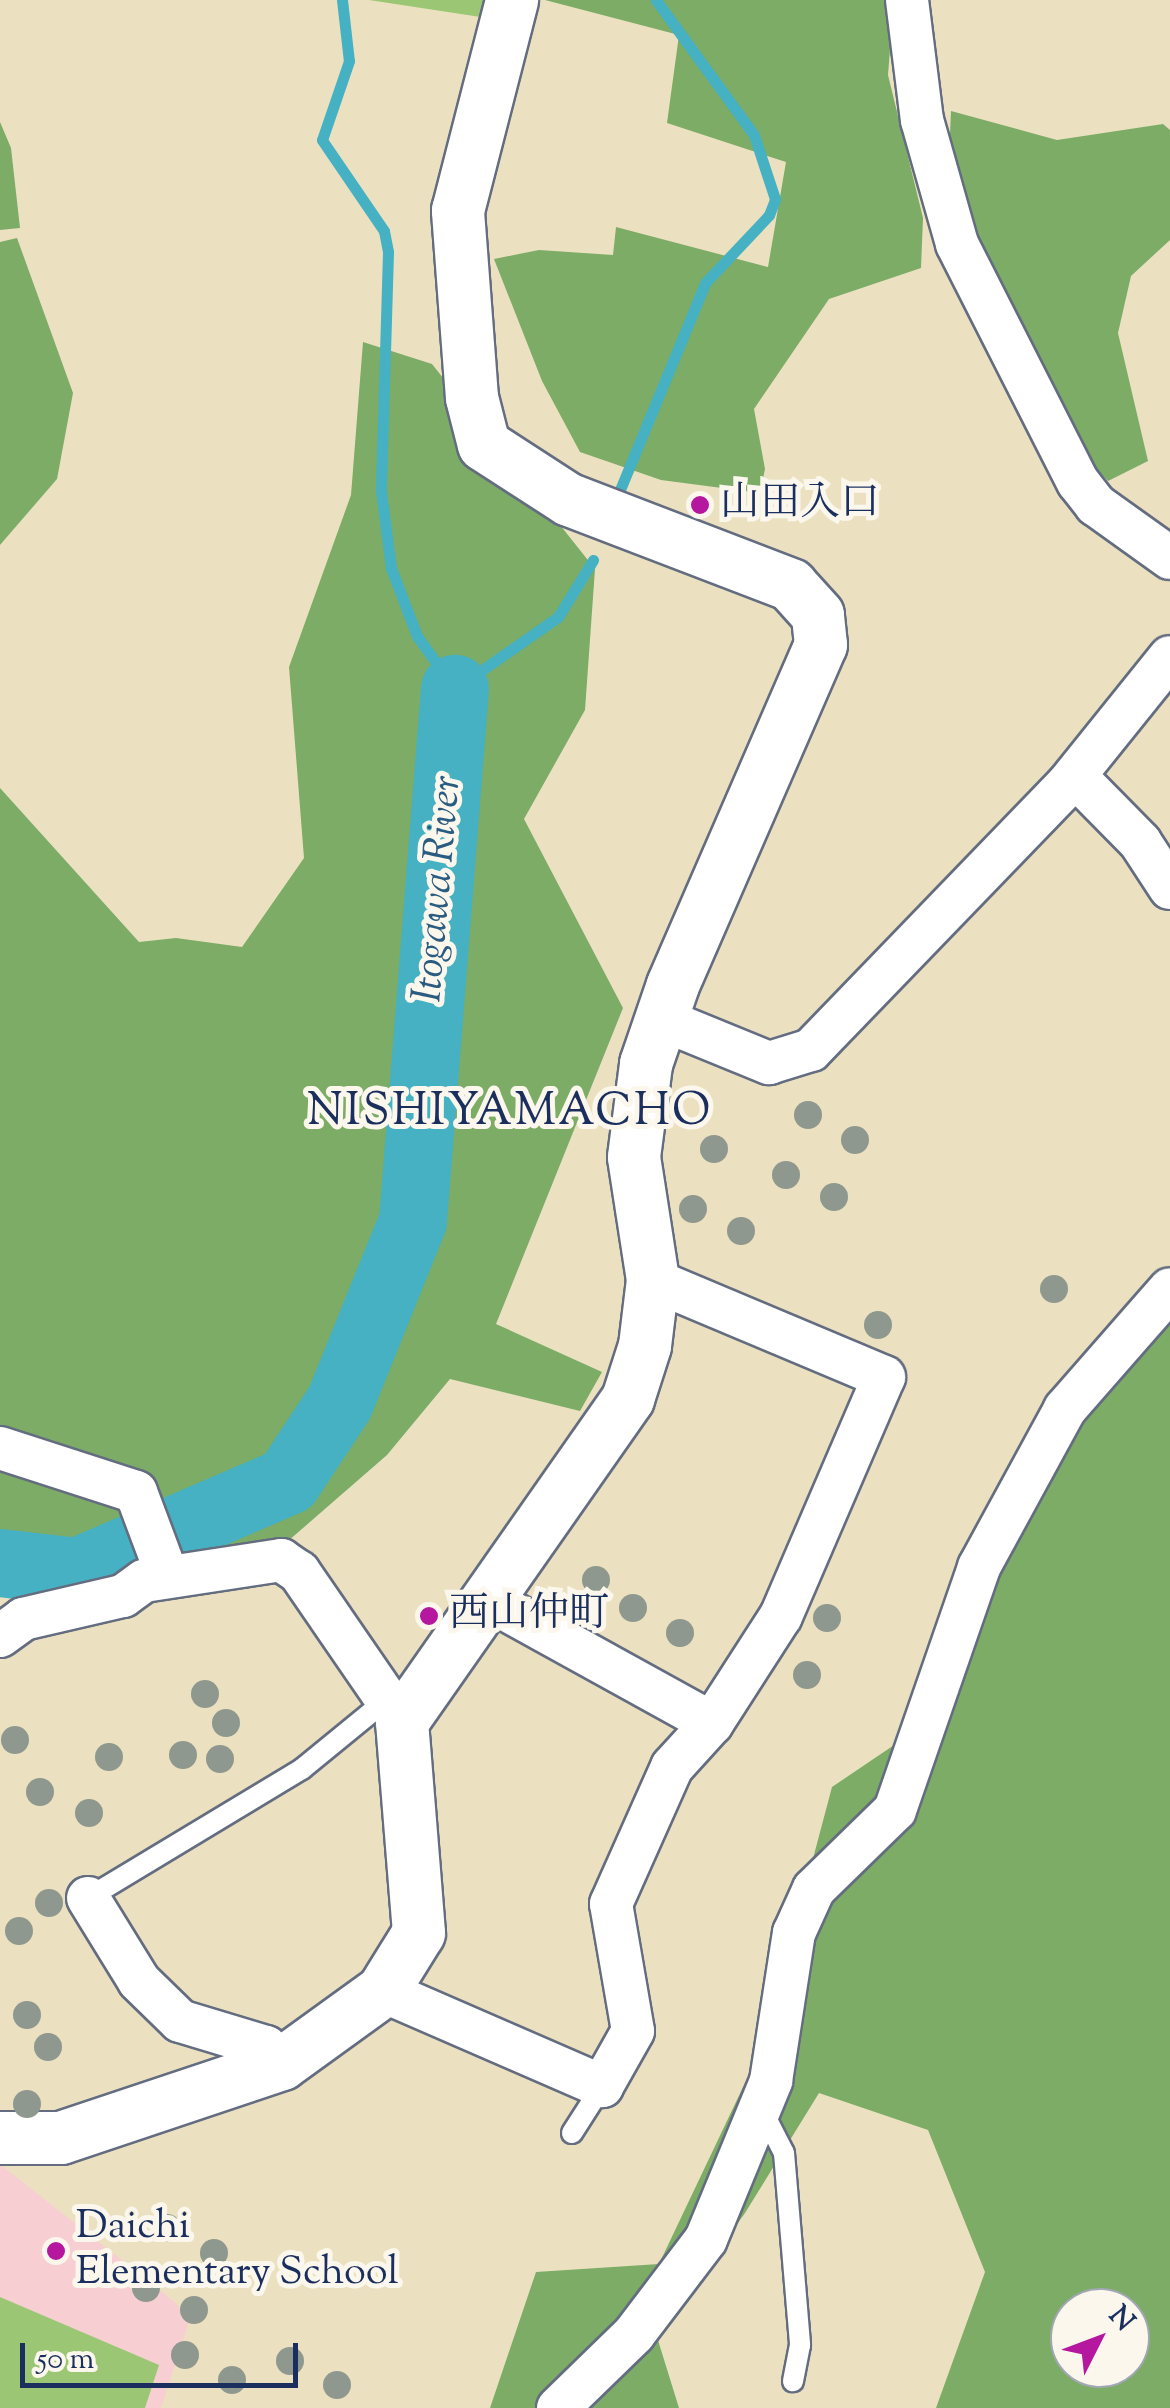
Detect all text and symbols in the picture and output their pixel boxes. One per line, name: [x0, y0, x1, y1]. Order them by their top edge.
place label: 山田入口: [720, 481, 880, 529]
marker: 山田入口: [689, 494, 711, 516]
water label: Itogawa River: [404, 774, 474, 1004]
district label: NISHIYAMACHO: [307, 1087, 713, 1141]
place label: 西山仲町: [449, 1592, 609, 1640]
marker: 西山仲町: [418, 1605, 440, 1627]
place label: Daichi Elementary School: [76, 2204, 399, 2298]
marker: Daichi Elementary School: [45, 2240, 67, 2262]
north arrow: [1050, 2288, 1150, 2388]
text: N: [1098, 2298, 1143, 2341]
scale bar: [25, 2323, 302, 2385]
text: 50 m: [37, 2339, 94, 2382]

